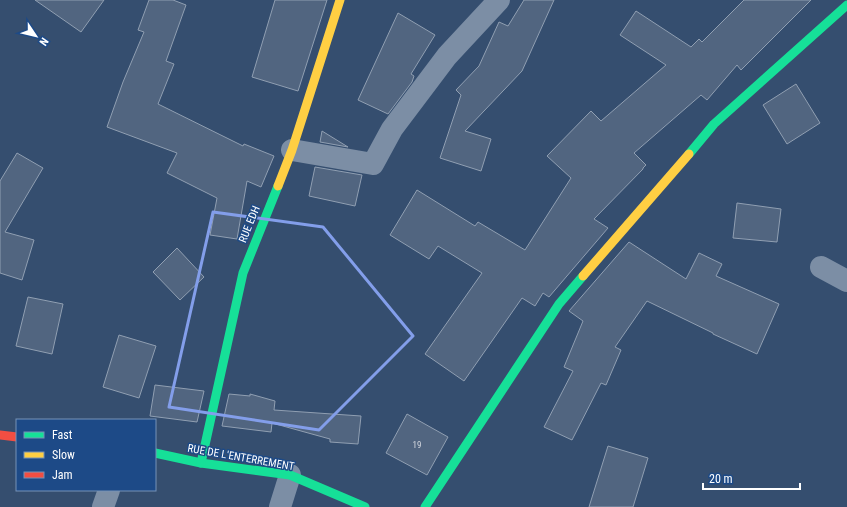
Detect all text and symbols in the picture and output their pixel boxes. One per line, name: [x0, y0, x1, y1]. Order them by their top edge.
north arrow: [16, 16, 56, 56]
text: N: [36, 35, 51, 48]
street label: RUE EDH: [236, 204, 263, 245]
legend: [16, 419, 156, 491]
text: Fast: [52, 428, 73, 442]
house number: 19: [413, 440, 421, 450]
street label: RUE DE L'ENTERREMENT: [187, 442, 296, 473]
text: Slow: [52, 448, 75, 462]
scale bar: [703, 465, 800, 491]
text: Jam: [52, 468, 73, 482]
text: 20 m: [709, 472, 733, 486]

